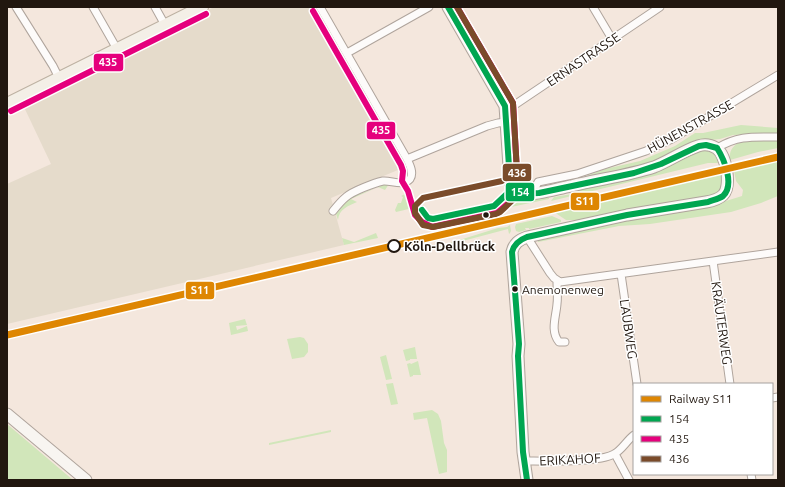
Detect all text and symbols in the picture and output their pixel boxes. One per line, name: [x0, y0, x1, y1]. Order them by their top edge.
street label: ERNASTRASSE: [544, 29, 622, 89]
line badge: 435: [93, 53, 124, 72]
text: 435: [99, 56, 117, 68]
street label: HÜNENSTRASSE: [644, 96, 735, 155]
line badge: 435: [366, 121, 396, 140]
text: 435: [372, 124, 390, 136]
line badge: 436: [502, 163, 532, 182]
text: 436: [508, 167, 526, 179]
line badge: 154: [505, 182, 535, 202]
text: 154: [511, 186, 529, 198]
line badge: S11: [570, 192, 600, 211]
text: S11: [576, 195, 594, 207]
unlabelled marker: [481, 210, 491, 220]
marker: Köln-Dellbrück: [387, 239, 401, 253]
place label: Köln-Dellbrück: [404, 239, 496, 253]
street label: KRÄUTERWEG: [709, 280, 736, 366]
line badge: S11: [185, 281, 215, 300]
place label: Anemonenweg: [522, 283, 604, 296]
text: S11: [191, 284, 209, 296]
marker: Anemonenweg: [510, 284, 520, 294]
street label: LAUBWEG: [618, 298, 640, 360]
legend: [633, 383, 773, 475]
text: Railway S11: [669, 392, 732, 405]
text: 154: [669, 412, 690, 425]
text: 435: [669, 432, 689, 445]
street label: ERIKAHOF: [539, 450, 601, 468]
text: 436: [669, 452, 690, 465]

